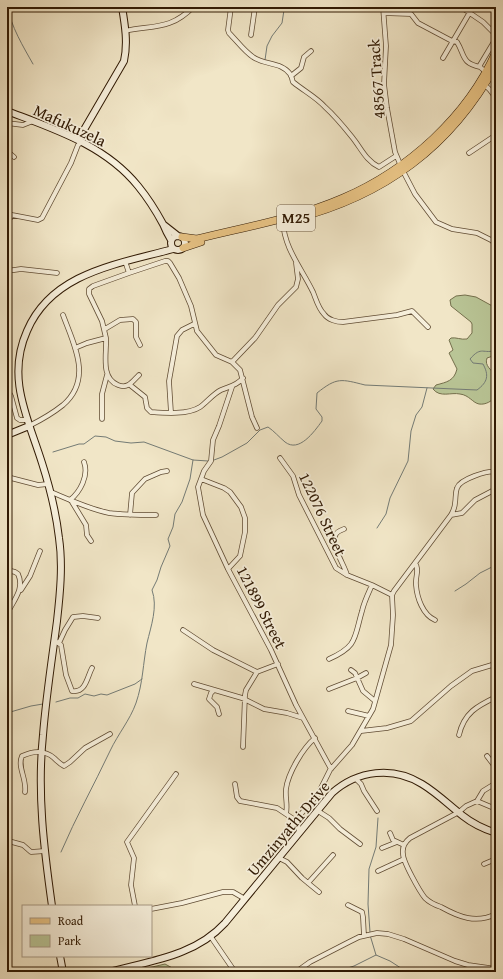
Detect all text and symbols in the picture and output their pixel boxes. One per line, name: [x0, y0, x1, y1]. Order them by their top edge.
street label: 48567 Track: [361, 37, 391, 120]
street label: Mafukuzela: [30, 98, 111, 153]
road number: M25: [277, 205, 315, 231]
street label: 122076 Street: [293, 468, 353, 560]
street label: 121899 Street: [231, 561, 293, 653]
street label: Umzinyathi Drive: [241, 775, 335, 881]
legend: [22, 905, 152, 957]
text: Road: [58, 912, 84, 929]
text: Park: [58, 932, 82, 949]

